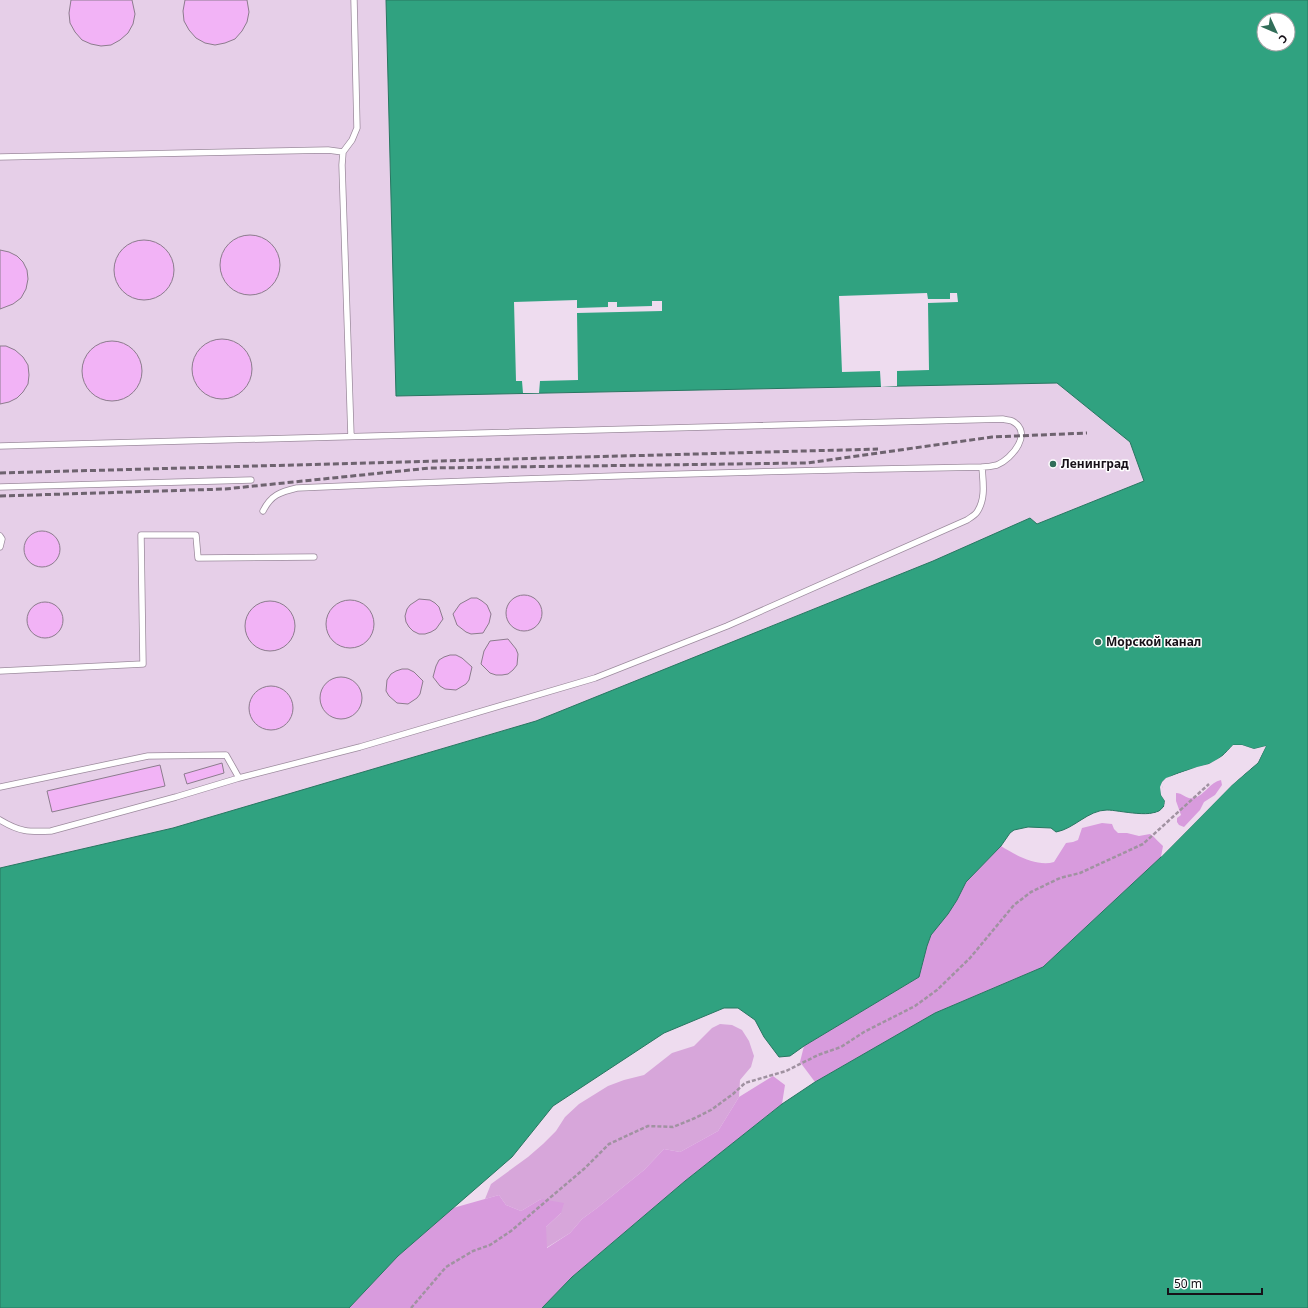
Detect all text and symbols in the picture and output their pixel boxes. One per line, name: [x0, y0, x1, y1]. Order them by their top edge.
north arrow: [1256, 12, 1296, 52]
text: С: [1276, 32, 1291, 47]
place label: Ленинград: [1061, 455, 1129, 472]
marker: Ленинград: [1048, 459, 1058, 469]
place label: Морской канал: [1106, 633, 1201, 650]
marker: Морской канал: [1093, 637, 1103, 647]
scale bar: [1168, 1270, 1262, 1296]
text: 50 m: [1174, 1275, 1202, 1292]

